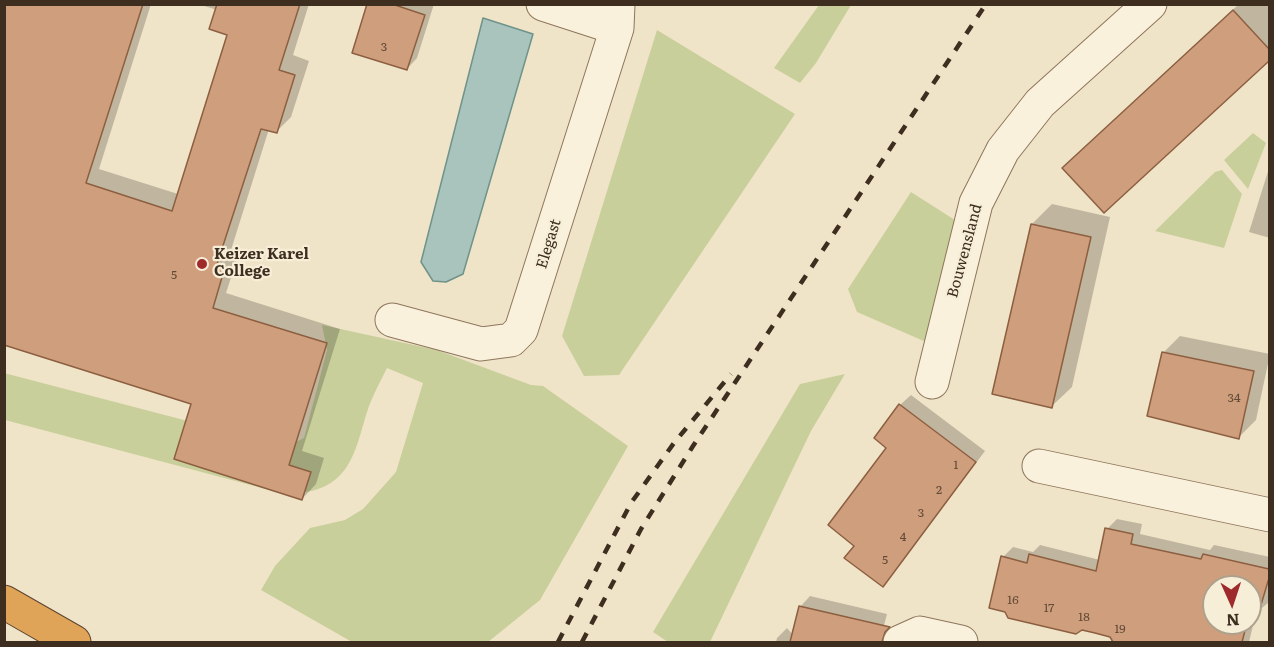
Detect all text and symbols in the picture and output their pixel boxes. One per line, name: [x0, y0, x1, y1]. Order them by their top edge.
house number: 3: [381, 40, 387, 54]
street label: Bouwensland: [944, 202, 986, 300]
street label: Elegast: [533, 217, 565, 271]
place label: Keizer Karel College: [214, 246, 309, 281]
marker: Keizer Karel College: [195, 257, 209, 271]
house number: 5: [171, 268, 177, 282]
house number: 34: [1227, 391, 1241, 405]
house number: 1: [954, 458, 958, 472]
house number: 2: [936, 483, 942, 497]
house number: 3: [918, 506, 924, 520]
house number: 4: [900, 530, 906, 544]
house number: 5: [882, 553, 888, 567]
north arrow: [1202, 575, 1262, 635]
house number: 16: [1007, 593, 1019, 607]
house number: 17: [1044, 601, 1054, 615]
text: N: [1225, 609, 1240, 633]
house number: 18: [1078, 610, 1090, 624]
house number: 19: [1114, 622, 1126, 636]

